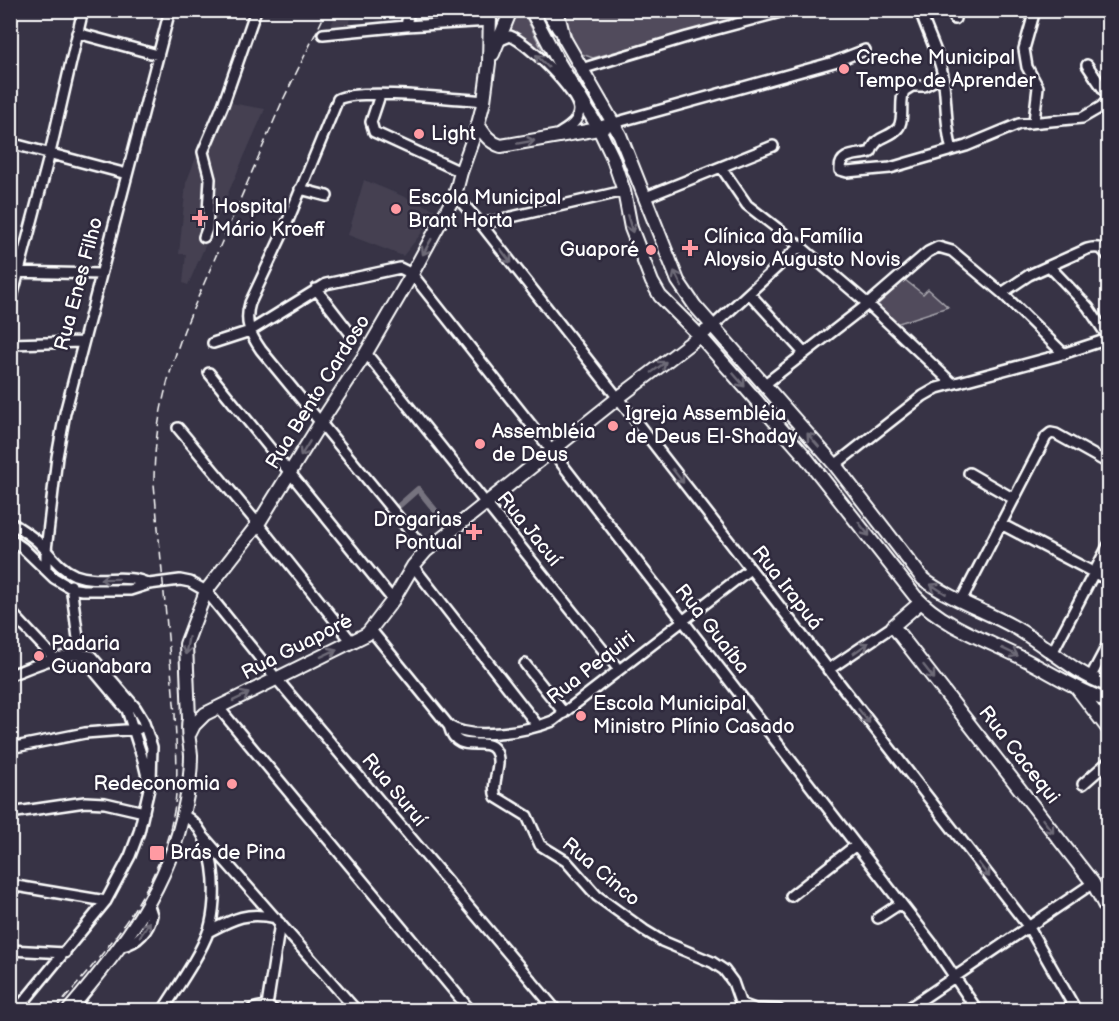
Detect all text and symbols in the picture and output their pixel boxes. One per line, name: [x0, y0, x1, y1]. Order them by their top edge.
place label: Creche Municipal Tempo de Aprender: [856, 46, 1036, 93]
one-way arrow: [535, 53, 550, 68]
marker: Creche Municipal Tempo de Aprender: [837, 62, 851, 76]
place label: Light: [431, 122, 476, 146]
marker: Light: [412, 127, 426, 141]
one-way arrow: [516, 136, 535, 147]
place label: Escola Municipal Brant Horta: [408, 186, 561, 233]
place label: Hospital Mário Kroeff: [214, 195, 325, 242]
marker: Escola Municipal Brant Horta: [389, 202, 403, 216]
marker: Hospital Mário Kroeff: [191, 209, 209, 227]
one-way arrow: [625, 214, 636, 233]
street label: Rua Enes Filho: [50, 215, 108, 353]
place label: Clínica da Família Aloysio Augusto Novis: [704, 225, 900, 272]
one-way arrow: [421, 238, 433, 255]
place label: Guaporé: [560, 238, 639, 262]
marker: Clínica da Família Aloysio Augusto Novis: [681, 239, 699, 257]
marker: Guaporé: [644, 243, 658, 257]
one-way arrow: [500, 248, 513, 264]
one-way arrow: [671, 271, 683, 289]
street label: Rua Bento Cardoso: [261, 310, 375, 474]
one-way arrow: [651, 361, 667, 374]
one-way arrow: [732, 372, 746, 387]
place label: Igreja Assembléia de Deus El-Shaday: [625, 402, 798, 449]
marker: Igreja Assembléia de Deus El-Shaday: [606, 419, 620, 433]
place label: Assembléia de Deus: [492, 420, 595, 467]
one-way arrow: [806, 433, 820, 448]
marker: Assembléia de Deus: [473, 437, 487, 451]
one-way arrow: [298, 440, 310, 457]
one-way arrow: [671, 468, 684, 484]
street label: Rua Jacuí: [492, 487, 566, 571]
place label: Drogarias Pontual: [373, 508, 462, 555]
one-way arrow: [857, 521, 870, 537]
marker: Drogarias Pontual: [467, 525, 481, 539]
street label: Rua Irapuá: [747, 541, 827, 635]
one-way arrow: [100, 573, 120, 585]
street label: Rua Guaíba: [670, 580, 754, 678]
one-way arrow: [930, 582, 947, 594]
street label: Rua Guaporé: [237, 609, 357, 685]
street label: Rua Pequiri: [542, 626, 640, 710]
place label: Padaria Guanabara: [51, 632, 152, 679]
one-way arrow: [181, 636, 192, 655]
one-way arrow: [852, 642, 868, 654]
one-way arrow: [320, 646, 338, 658]
one-way arrow: [1000, 647, 1018, 659]
marker: Padaria Guanabara: [32, 649, 46, 663]
one-way arrow: [922, 663, 935, 679]
one-way arrow: [232, 691, 249, 703]
place label: Escola Municipal Ministro Plínio Casado: [593, 692, 795, 739]
street label: Rua Cacequi: [973, 701, 1065, 809]
one-way arrow: [858, 708, 871, 724]
marker: Escola Municipal Ministro Plínio Casado: [574, 709, 588, 723]
street label: Rua Suruí: [357, 749, 432, 832]
place label: Redeconomia: [93, 772, 220, 796]
marker: Redeconomia: [225, 777, 239, 791]
one-way arrow: [1042, 817, 1055, 833]
street label: Rua Cinco: [557, 833, 645, 911]
place label: Brás de Pina: [170, 841, 286, 865]
marker: Brás de Pina: [148, 844, 166, 862]
one-way arrow: [978, 862, 991, 878]
one-way arrow: [139, 922, 151, 938]

